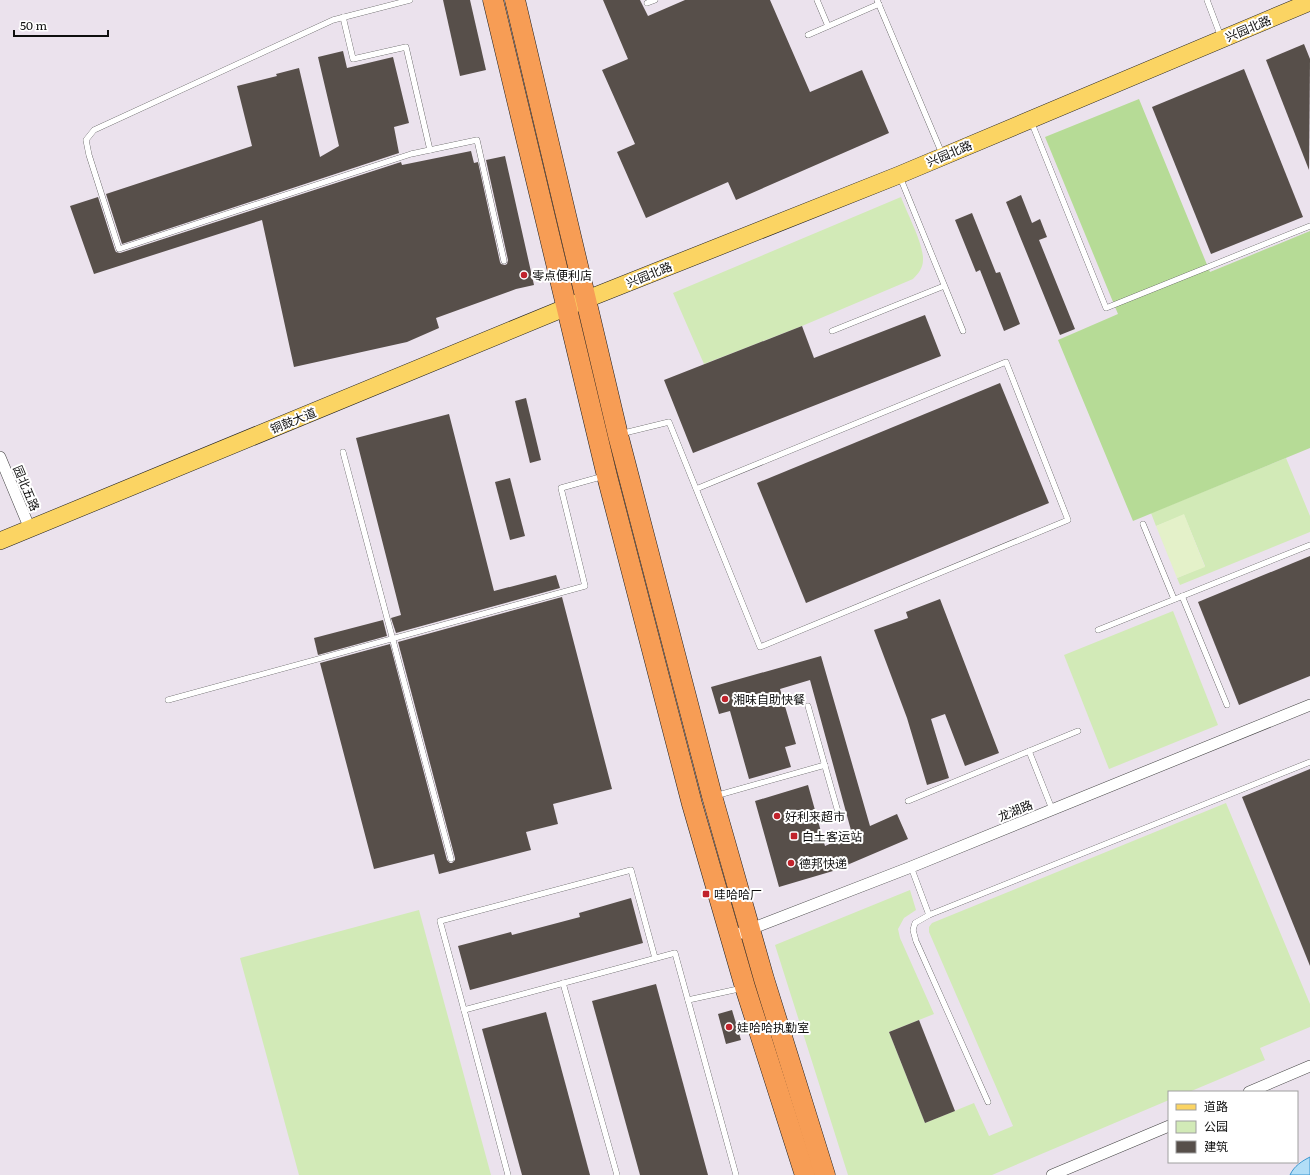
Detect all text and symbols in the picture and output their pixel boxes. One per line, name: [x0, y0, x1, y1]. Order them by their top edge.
street label: 兴园北路: [1222, 10, 1274, 46]
scale bar: [14, 12, 108, 38]
text: 50 m: [20, 16, 47, 34]
street label: 兴园北路: [923, 135, 975, 171]
street label: 兴园北路: [623, 257, 675, 291]
place label: 零点便利店: [532, 266, 592, 284]
marker: 零点便利店: [519, 270, 529, 280]
street label: 铜鼓大道: [267, 403, 319, 437]
street label: 园北五路: [9, 462, 45, 514]
place label: 湘味自助快餐: [733, 690, 805, 708]
marker: 湘味自助快餐: [720, 694, 730, 704]
street label: 龙湖路: [995, 795, 1035, 825]
place label: 好利来超市: [785, 807, 845, 825]
marker: 好利来超市: [772, 811, 782, 821]
place label: 白土客运站: [802, 827, 862, 845]
marker: 白土客运站: [789, 831, 799, 841]
place label: 德邦快递: [799, 854, 847, 872]
marker: 德邦快递: [786, 858, 796, 868]
place label: 哇哈哈厂: [714, 885, 762, 903]
marker: 哇哈哈厂: [701, 889, 711, 899]
place label: 娃哈哈执勤室: [737, 1018, 809, 1036]
marker: 娃哈哈执勤室: [724, 1022, 734, 1032]
legend: [1168, 1091, 1298, 1163]
text: 道路: [1204, 1097, 1228, 1115]
text: 公园: [1204, 1117, 1228, 1135]
text: 建筑: [1204, 1137, 1228, 1155]

